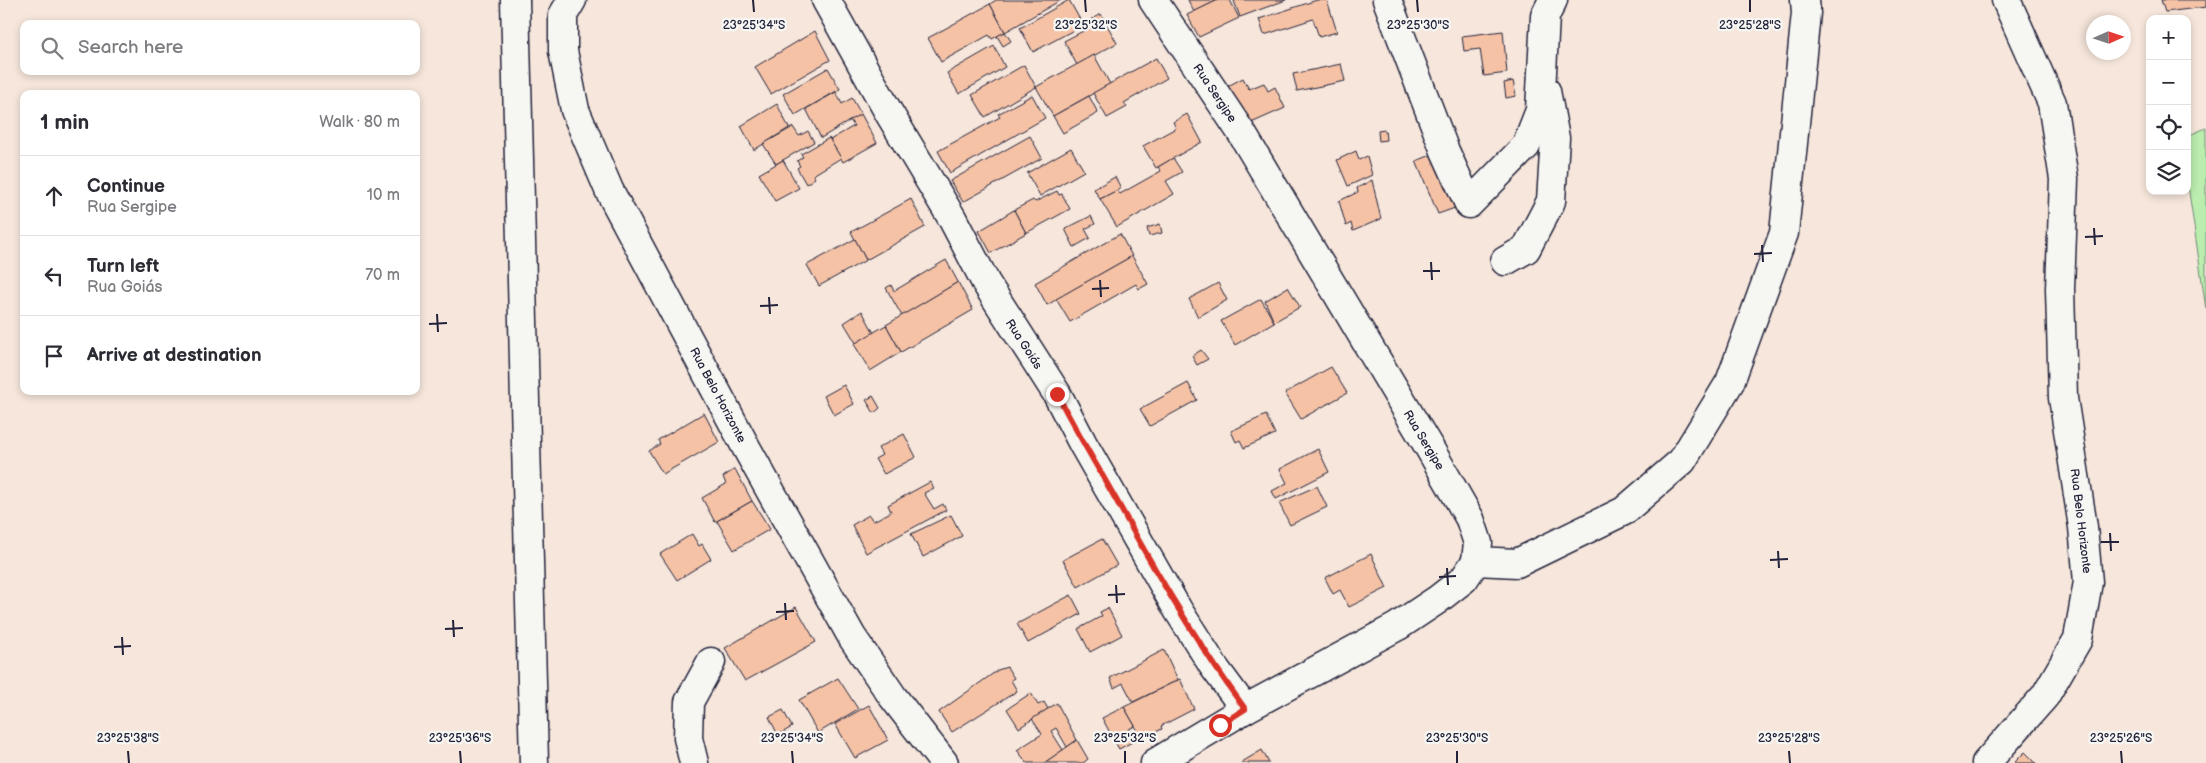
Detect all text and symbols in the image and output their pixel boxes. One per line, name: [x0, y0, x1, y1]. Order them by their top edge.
north arrow: [2086, 15, 2131, 60]
map controls: [2146, 15, 2191, 195]
button: +: [2146, 15, 2191, 60]
text: 23°25'34"S: [723, 18, 785, 33]
text: 23°25'32"S: [1055, 18, 1117, 33]
text: 23°25'30"S: [1387, 18, 1449, 33]
text: 23°25'28"S: [1719, 18, 1781, 33]
search box: [20, 20, 420, 75]
icon: search: [38, 34, 66, 62]
text: Search here: [78, 36, 183, 59]
button: −: [2146, 60, 2191, 105]
street label: Rua Sergipe: [1190, 61, 1240, 125]
button: locate: [2146, 105, 2191, 150]
text: 1 min: [40, 110, 89, 135]
text: Walk · 80 m: [319, 113, 400, 132]
button: layers: [2146, 150, 2191, 195]
text: Continue: [87, 175, 165, 198]
icon: ahead: [40, 182, 68, 210]
text: 10 m: [367, 186, 400, 205]
text: Rua Sergipe: [87, 198, 177, 217]
text: Turn left: [87, 255, 159, 278]
icon: left: [40, 262, 68, 290]
text: 70 m: [365, 266, 400, 285]
text: Rua Goiás: [87, 278, 162, 297]
street label: Rua Goiás: [1002, 316, 1045, 372]
icon: arrive: [40, 342, 68, 370]
text: Arrive at destination: [87, 344, 262, 367]
street label: Rua Belo Horizonte: [686, 345, 749, 445]
route end: [1046, 383, 1069, 406]
street label: Rua Sergipe: [1400, 408, 1447, 473]
street label: Rua Belo Horizonte: [2067, 468, 2094, 574]
route start: [1209, 714, 1232, 737]
text: 23°25'38"S: [97, 731, 159, 746]
text: 23°25'36"S: [429, 731, 491, 746]
text: 23°25'34"S: [761, 731, 823, 746]
text: 23°25'32"S: [1094, 731, 1156, 746]
text: 23°25'30"S: [1426, 731, 1488, 746]
text: 23°25'28"S: [1758, 731, 1820, 746]
text: 23°25'26"S: [2090, 731, 2152, 746]

